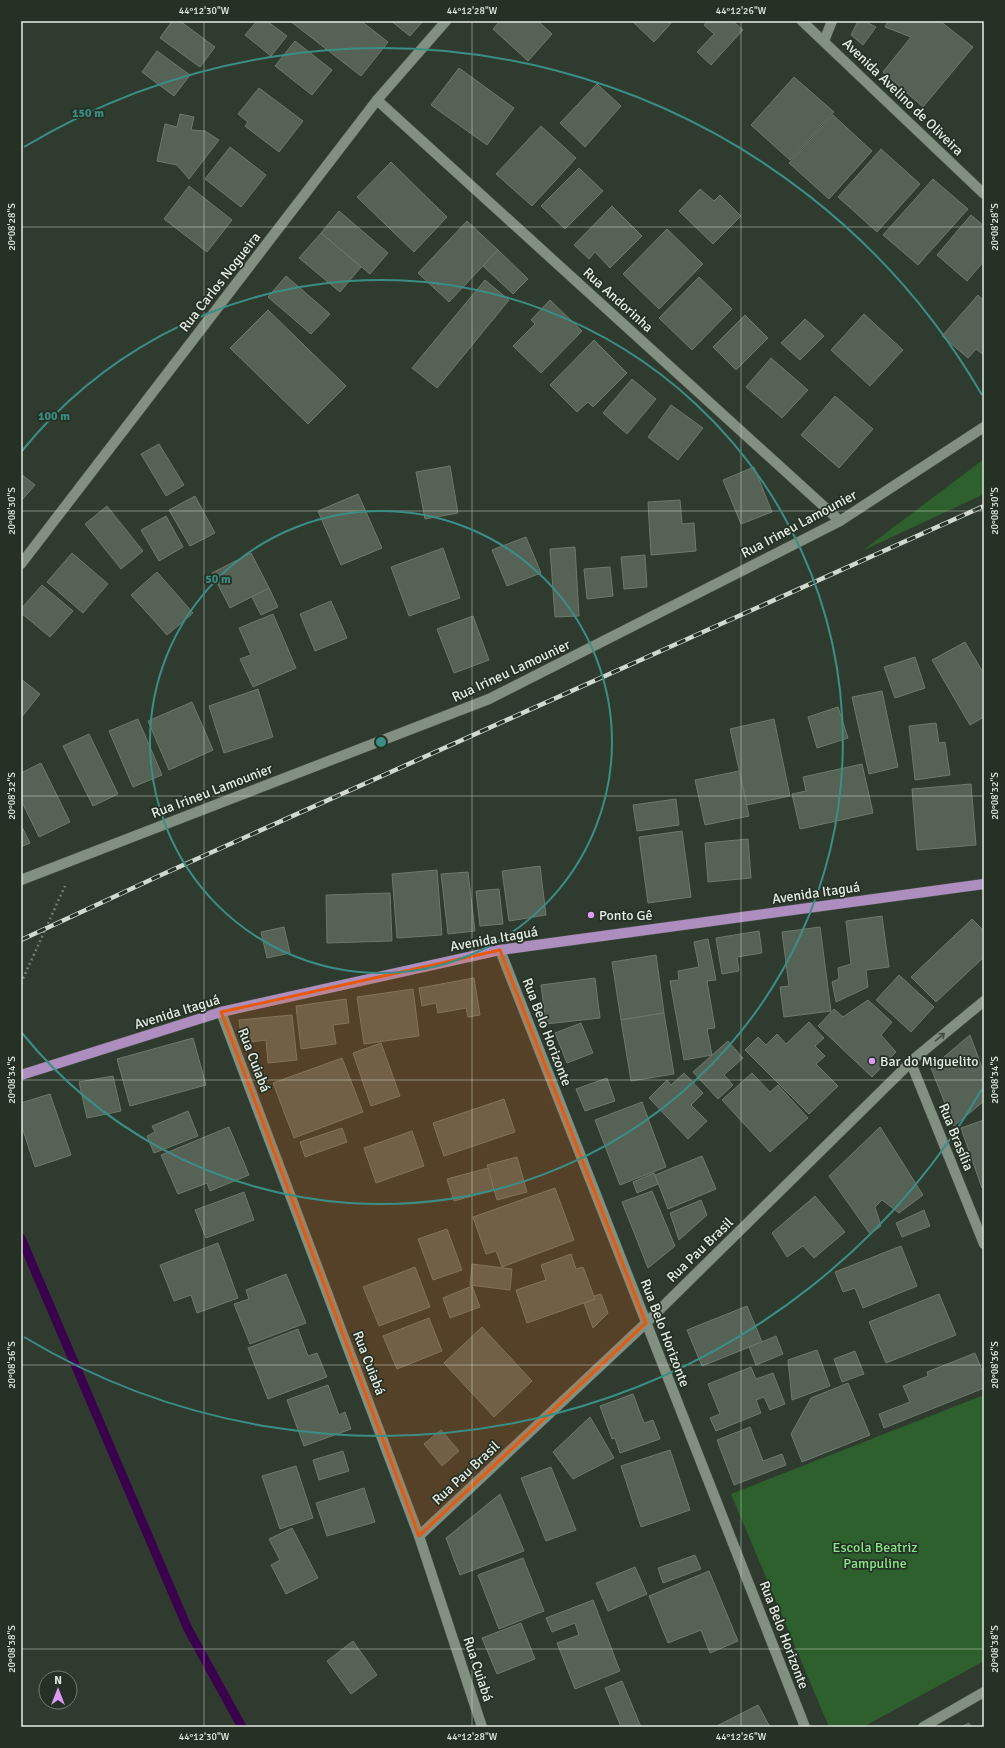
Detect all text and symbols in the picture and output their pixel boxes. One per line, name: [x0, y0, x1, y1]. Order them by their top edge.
text: 44°12'30"W: [179, 5, 230, 17]
text: 44°12'28"W: [447, 5, 498, 17]
text: 44°12'26"W: [716, 5, 767, 17]
street label: Avenida Avelino de Oliveira: [839, 35, 967, 159]
text: 150 m: [72, 106, 104, 121]
text: 20°08'28"S: [6, 203, 18, 251]
text: 20°08'28"S: [989, 203, 1001, 251]
street label: Rua Carlos Nogueira: [176, 229, 264, 335]
street label: Rua Andorinha: [579, 264, 657, 336]
text: 100 m: [38, 409, 70, 424]
street label: Rua Irineu Lamounier: [738, 486, 860, 562]
text: 20°08'30"S: [6, 487, 18, 535]
text: 20°08'30"S: [989, 487, 1001, 535]
text: 50 m: [205, 572, 231, 587]
street label: Rua Irineu Lamounier: [449, 636, 574, 706]
centre of rings: [374, 735, 388, 749]
street label: Rua Irineu Lamounier: [149, 760, 276, 822]
text: 20°08'32"S: [6, 772, 18, 820]
text: 20°08'32"S: [989, 772, 1001, 820]
street label: Avenida Itaguá: [771, 878, 861, 908]
place label: Ponto Gê: [599, 907, 653, 924]
marker: Ponto Gê: [586, 910, 596, 920]
street label: Avenida Itaguá: [449, 923, 539, 955]
street label: Rua Belo Horizonte: [519, 976, 575, 1088]
street label: Avenida Itaguá: [132, 991, 222, 1033]
street label: Rua Cuiabá: [234, 1026, 274, 1094]
one-way arrow: [935, 1033, 946, 1042]
place label: Bar do Miguelito: [880, 1053, 979, 1070]
text: 20°08'34"S: [6, 1056, 18, 1104]
marker: Bar do Miguelito: [867, 1056, 877, 1066]
text: 20°08'34"S: [989, 1056, 1001, 1104]
street label: Rua Brasília: [935, 1101, 977, 1173]
street label: Rua Pau Brasil: [663, 1214, 737, 1286]
street label: Rua Belo Horizonte: [637, 1277, 693, 1389]
street label: Rua Cuiabá: [349, 1329, 389, 1397]
text: 20°08'36"S: [6, 1341, 18, 1389]
text: 20°08'36"S: [989, 1341, 1001, 1389]
street label: Rua Pau Brasil: [429, 1437, 503, 1509]
park label: Escola Beatriz Pampuline: [833, 1539, 917, 1572]
street label: Rua Belo Horizonte: [756, 1579, 812, 1691]
text: 20°08'38"S: [6, 1625, 18, 1673]
text: 20°08'38"S: [989, 1625, 1001, 1673]
street label: Rua Cuiabá: [460, 1634, 496, 1704]
north arrow: [38, 1670, 78, 1710]
text: N: [54, 1674, 62, 1687]
text: 44°12'30"W: [179, 1731, 230, 1743]
text: 44°12'28"W: [447, 1731, 498, 1743]
text: 44°12'26"W: [716, 1731, 767, 1743]

